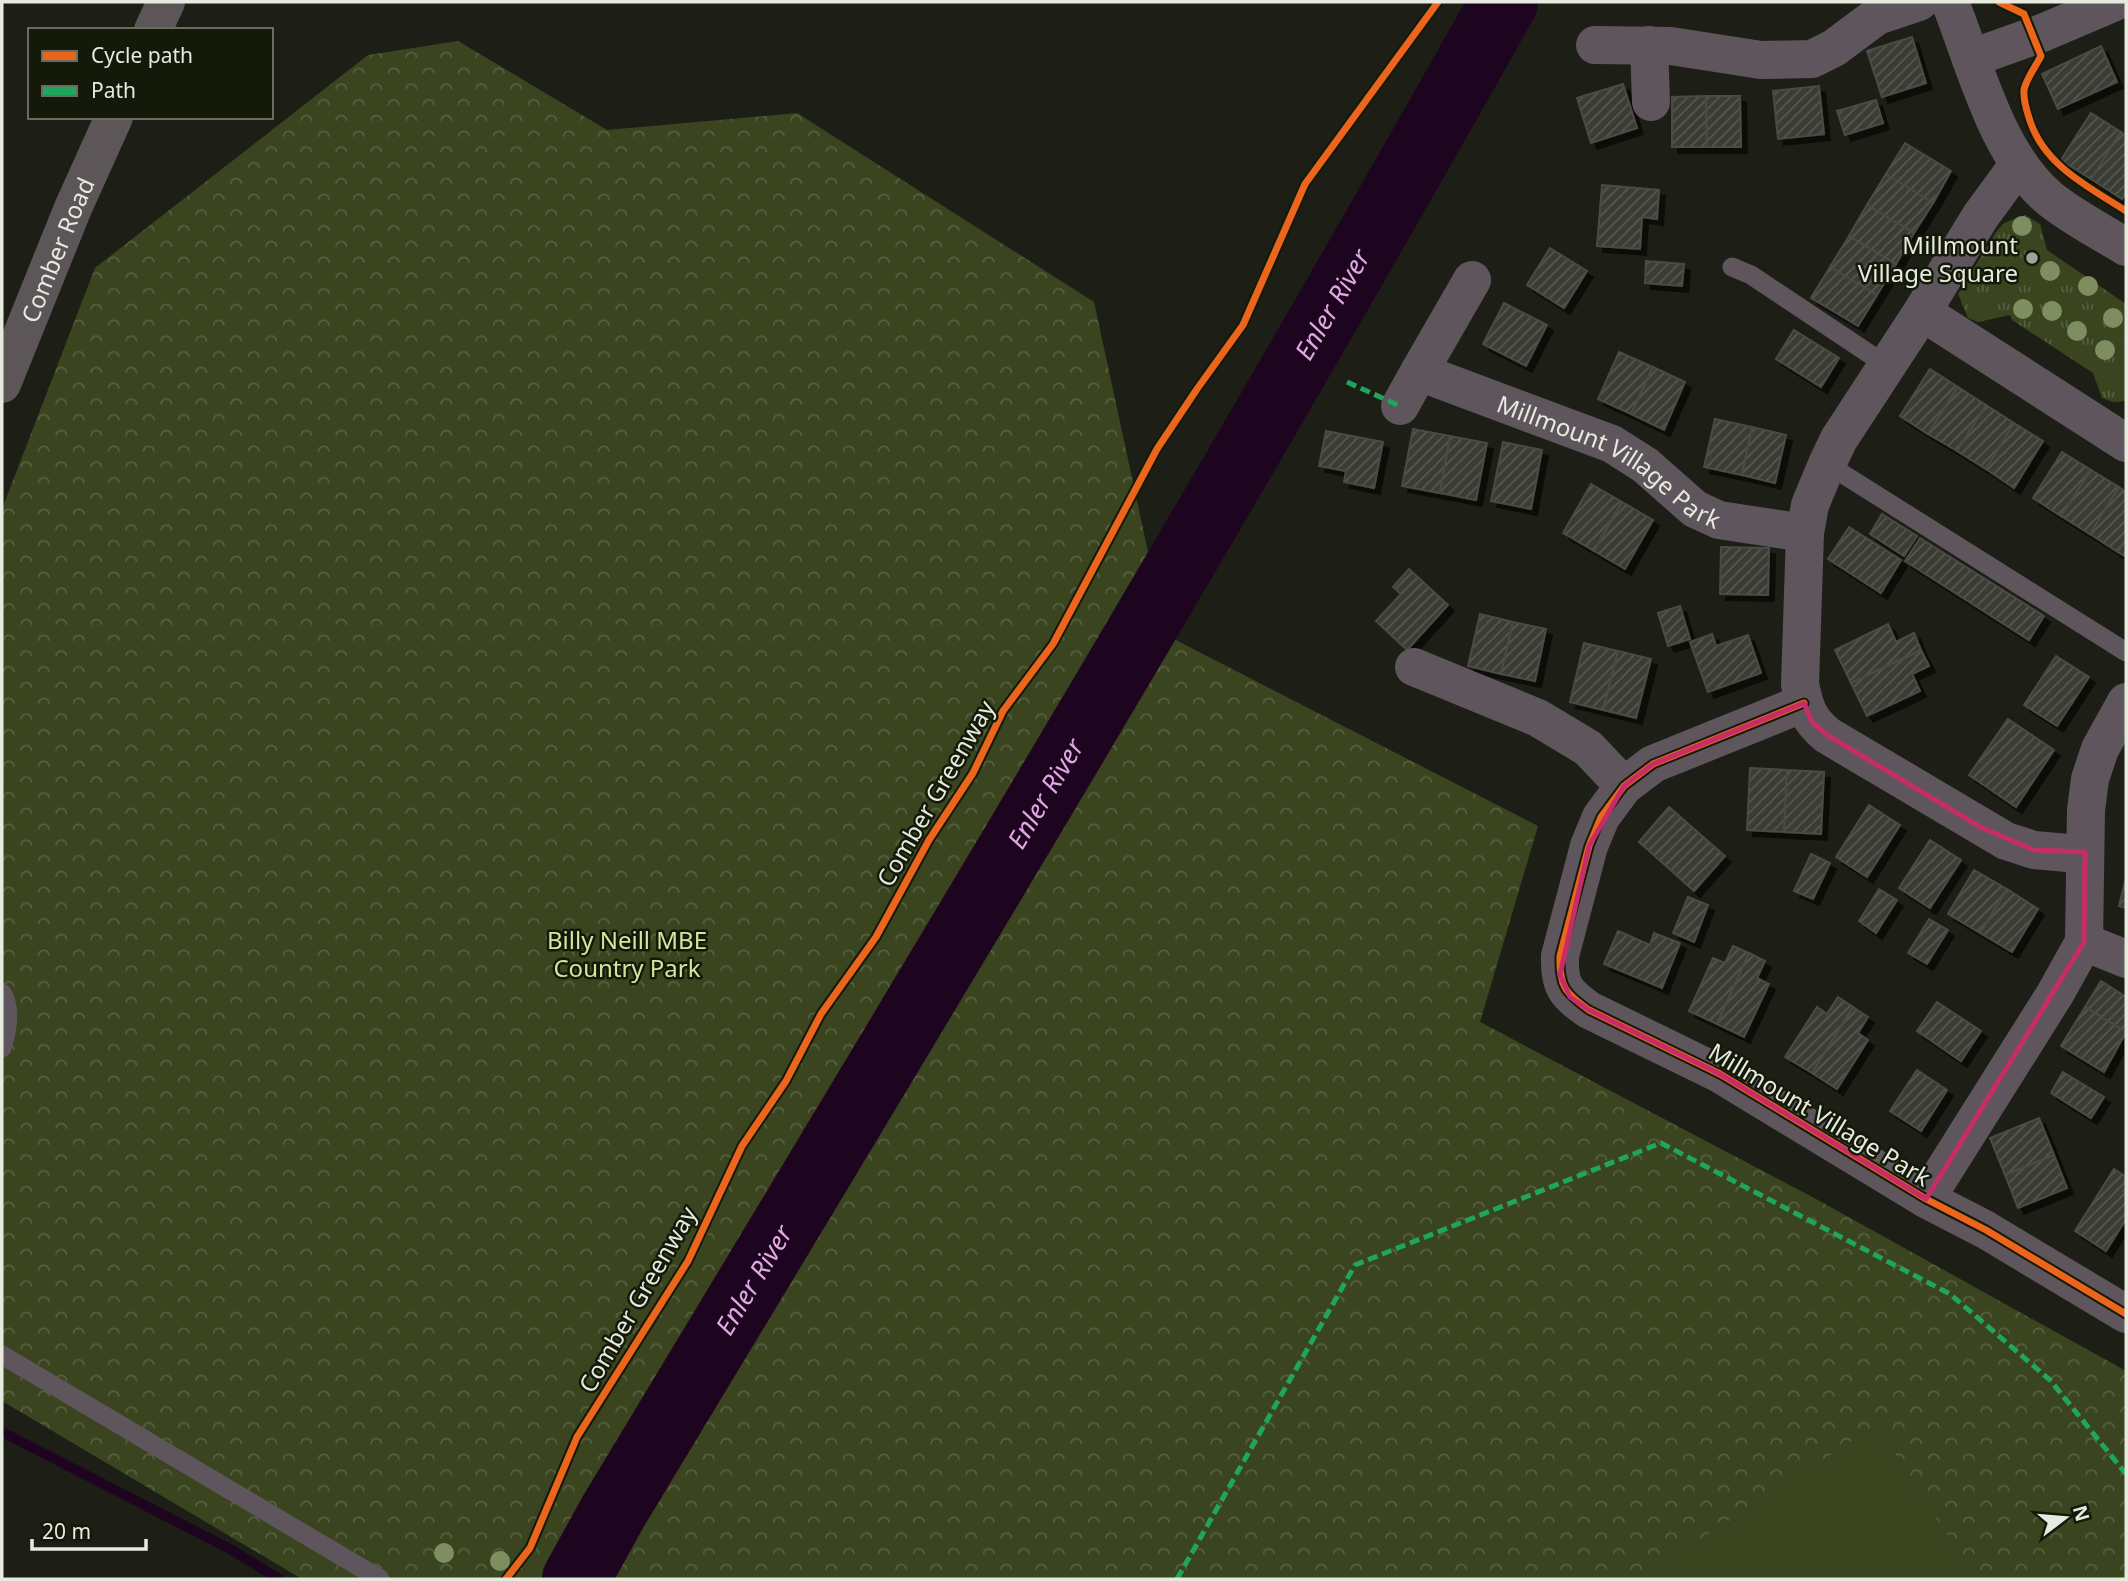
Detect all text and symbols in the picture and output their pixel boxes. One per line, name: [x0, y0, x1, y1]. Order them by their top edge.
legend: [28, 28, 273, 119]
text: Cycle path: [91, 41, 193, 69]
text: Path: [91, 76, 136, 104]
street label: Comber Road: [12, 172, 101, 327]
place label: Millmount Village Square: [1858, 228, 2018, 289]
water label: Enler River: [1286, 241, 1379, 366]
marker: Millmount Village Square: [2024, 250, 2040, 266]
street label: Millmount Village Park: [1493, 386, 1727, 535]
street label: Comber Greenway: [868, 693, 1002, 892]
water label: Enler River: [998, 730, 1092, 855]
park label: Billy Neill MBE Country Park: [547, 923, 707, 984]
street label: Millmount Village Park: [1703, 1035, 1937, 1194]
street label: Comber Greenway: [570, 1199, 704, 1398]
water label: Enler River: [706, 1217, 801, 1341]
north arrow: [2030, 1483, 2100, 1553]
text: N: [2067, 1502, 2096, 1524]
scale bar: [32, 1508, 145, 1552]
text: 20 m: [42, 1517, 91, 1545]

